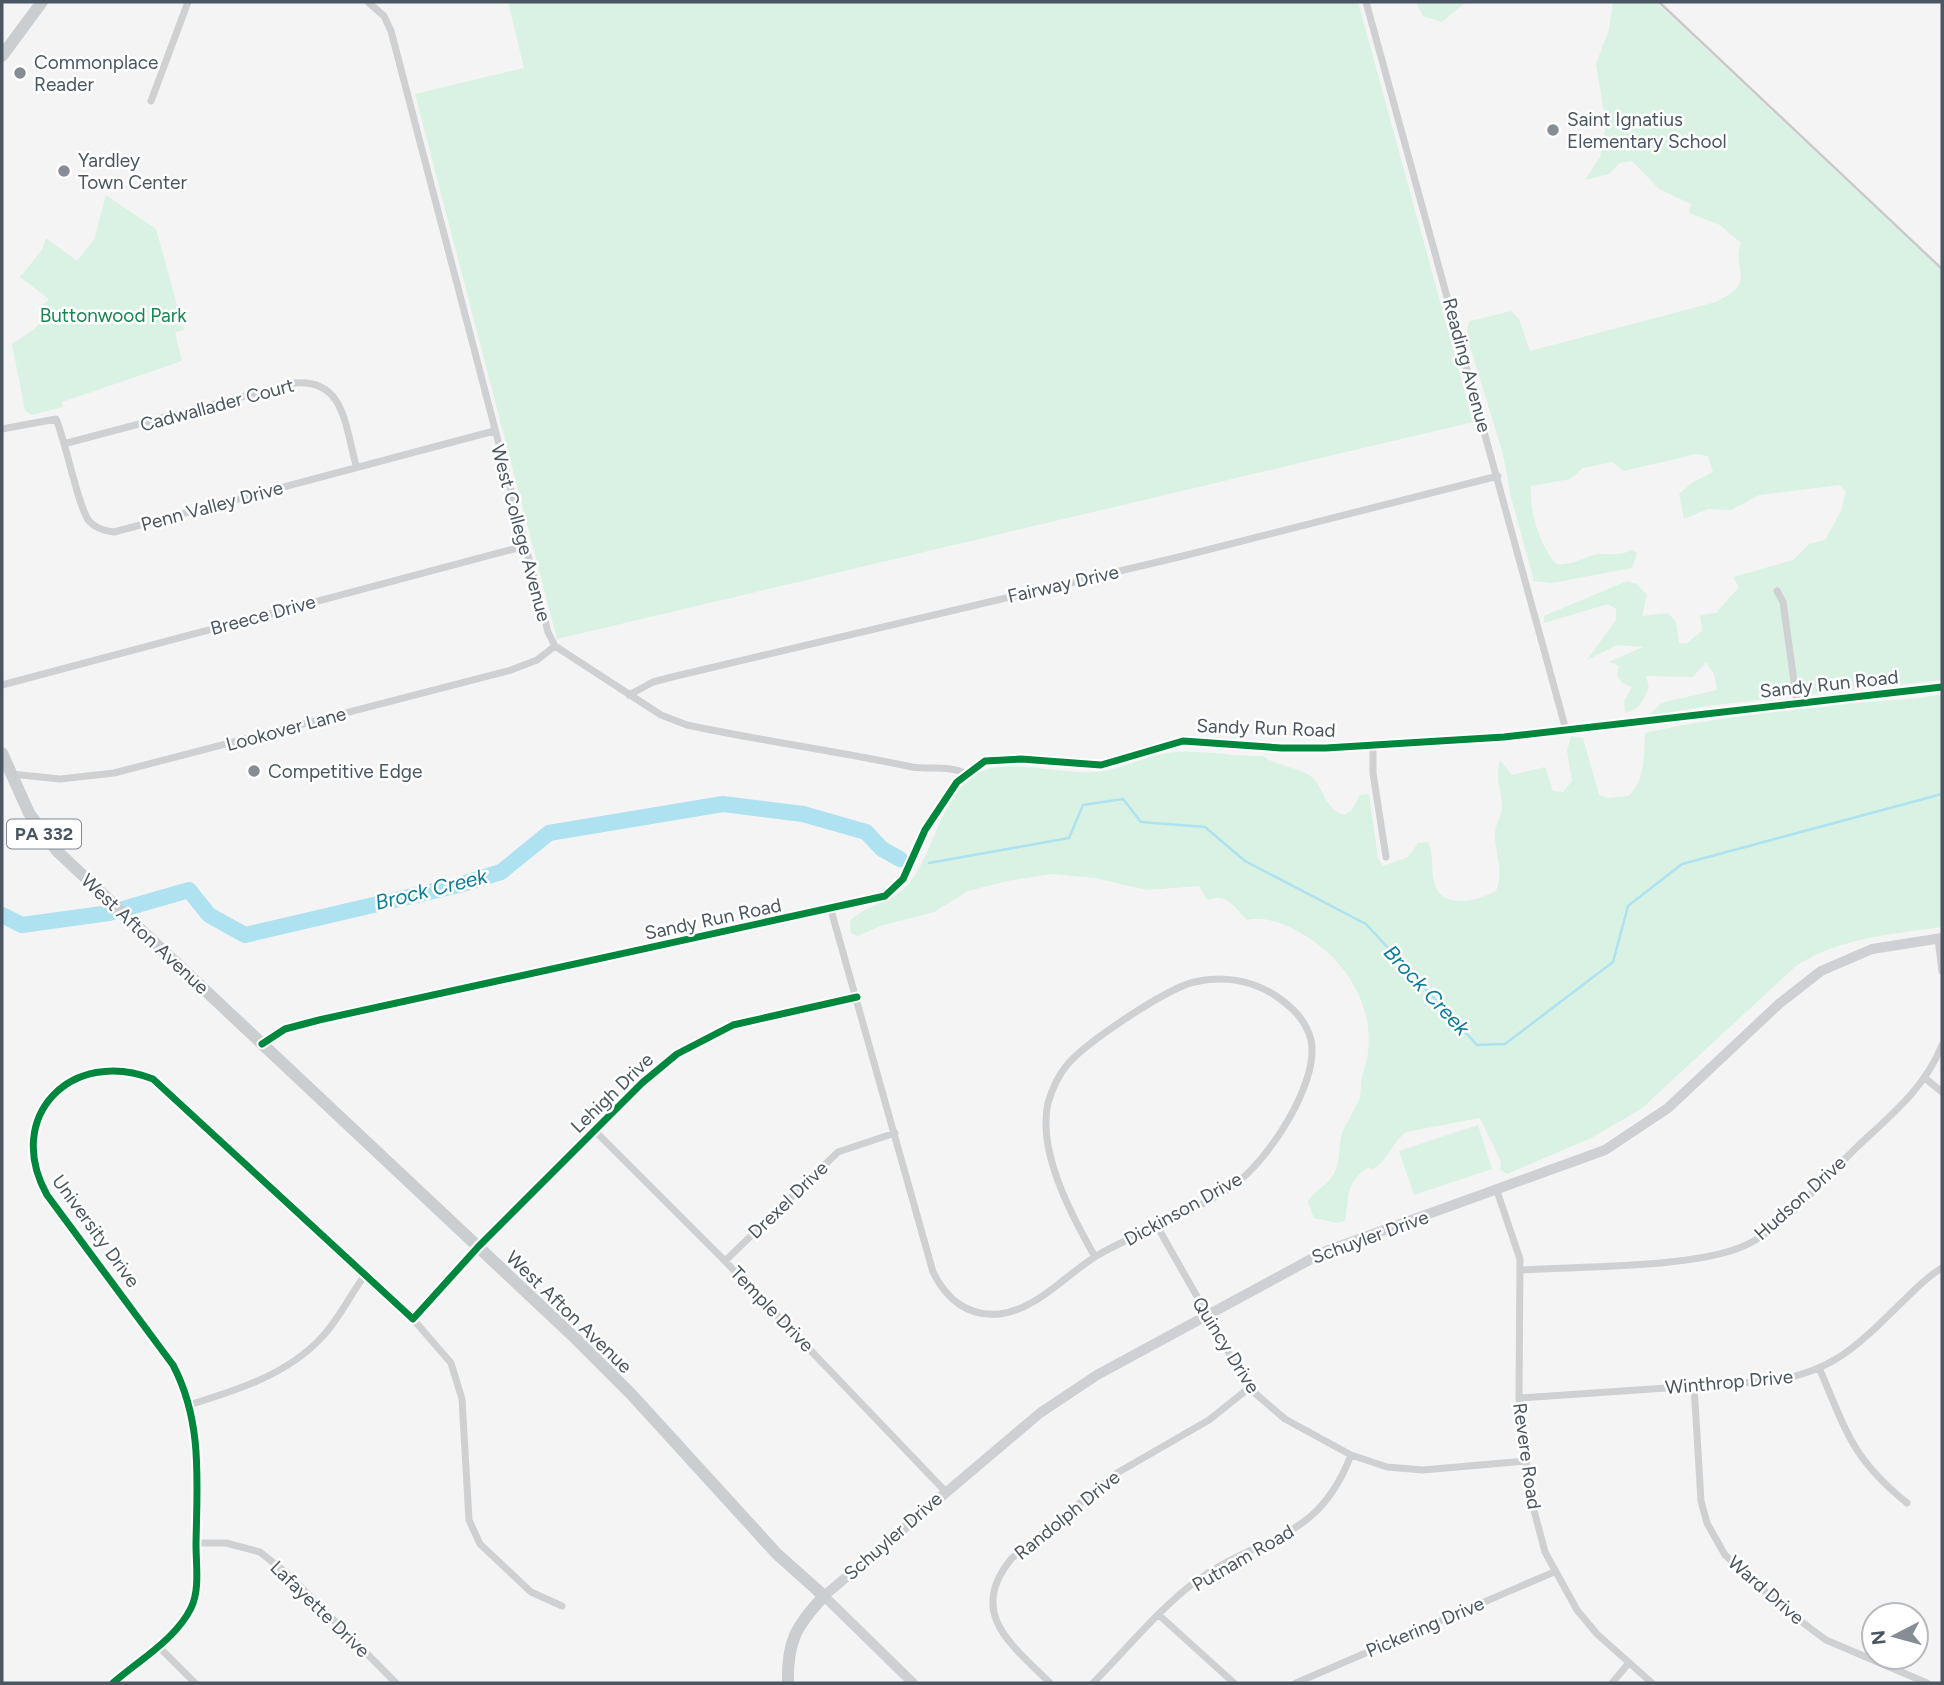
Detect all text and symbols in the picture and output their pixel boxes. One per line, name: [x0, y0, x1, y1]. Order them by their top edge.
place label: Commonplace Reader: [34, 51, 158, 96]
marker: Commonplace Reader: [12, 65, 28, 81]
place label: Saint Ignatius Elementary School: [1567, 108, 1727, 153]
marker: Saint Ignatius Elementary School: [1545, 122, 1561, 138]
place label: Yardley Town Center: [78, 149, 187, 194]
marker: Yardley Town Center: [56, 163, 72, 179]
street label: Reading Avenue: [1438, 295, 1496, 435]
park label: Buttonwood Park: [40, 304, 187, 327]
street label: Cadwallader Court: [137, 373, 297, 437]
street label: West College Avenue: [486, 442, 556, 624]
street label: Penn Valley Drive: [138, 476, 286, 536]
street label: Fairway Drive: [1005, 560, 1121, 608]
street label: Breece Drive: [208, 590, 318, 640]
street label: Sandy Run Road: [1759, 665, 1899, 703]
street label: Lookover Lane: [223, 702, 349, 756]
street label: Sandy Run Road: [1196, 714, 1336, 742]
place label: Competitive Edge: [268, 760, 422, 783]
marker: Competitive Edge: [246, 763, 262, 779]
road number: PA 332: [7, 820, 81, 848]
water label: Brock Creek: [372, 863, 490, 915]
street label: West Afton Avenue: [76, 869, 214, 999]
street label: Sandy Run Road: [642, 893, 784, 945]
water label: Brock Creek: [1379, 940, 1476, 1041]
street label: Lehigh Drive: [566, 1048, 658, 1138]
street label: Hudson Drive: [1750, 1151, 1850, 1245]
street label: Drexel Drive: [743, 1156, 833, 1244]
street label: Dickinson Drive: [1120, 1167, 1246, 1251]
street label: University Drive: [47, 1170, 145, 1292]
street label: Schuyler Drive: [1308, 1205, 1432, 1269]
street label: West Afton Avenue: [501, 1246, 637, 1378]
street label: Temple Drive: [725, 1261, 819, 1357]
street label: Quincy Drive: [1187, 1293, 1265, 1397]
street label: Winthrop Drive: [1664, 1365, 1794, 1399]
street label: Revere Road: [1508, 1401, 1546, 1511]
street label: Randolph Drive: [1010, 1465, 1124, 1565]
street label: Schuyler Drive: [839, 1487, 947, 1585]
street label: Putnam Road: [1188, 1520, 1298, 1596]
street label: Ward Drive: [1723, 1551, 1809, 1629]
street label: Lafayette Drive: [265, 1556, 375, 1662]
street label: Pickering Drive: [1362, 1592, 1488, 1662]
north arrow: [1860, 1601, 1930, 1671]
text: N: [1866, 1629, 1891, 1646]

